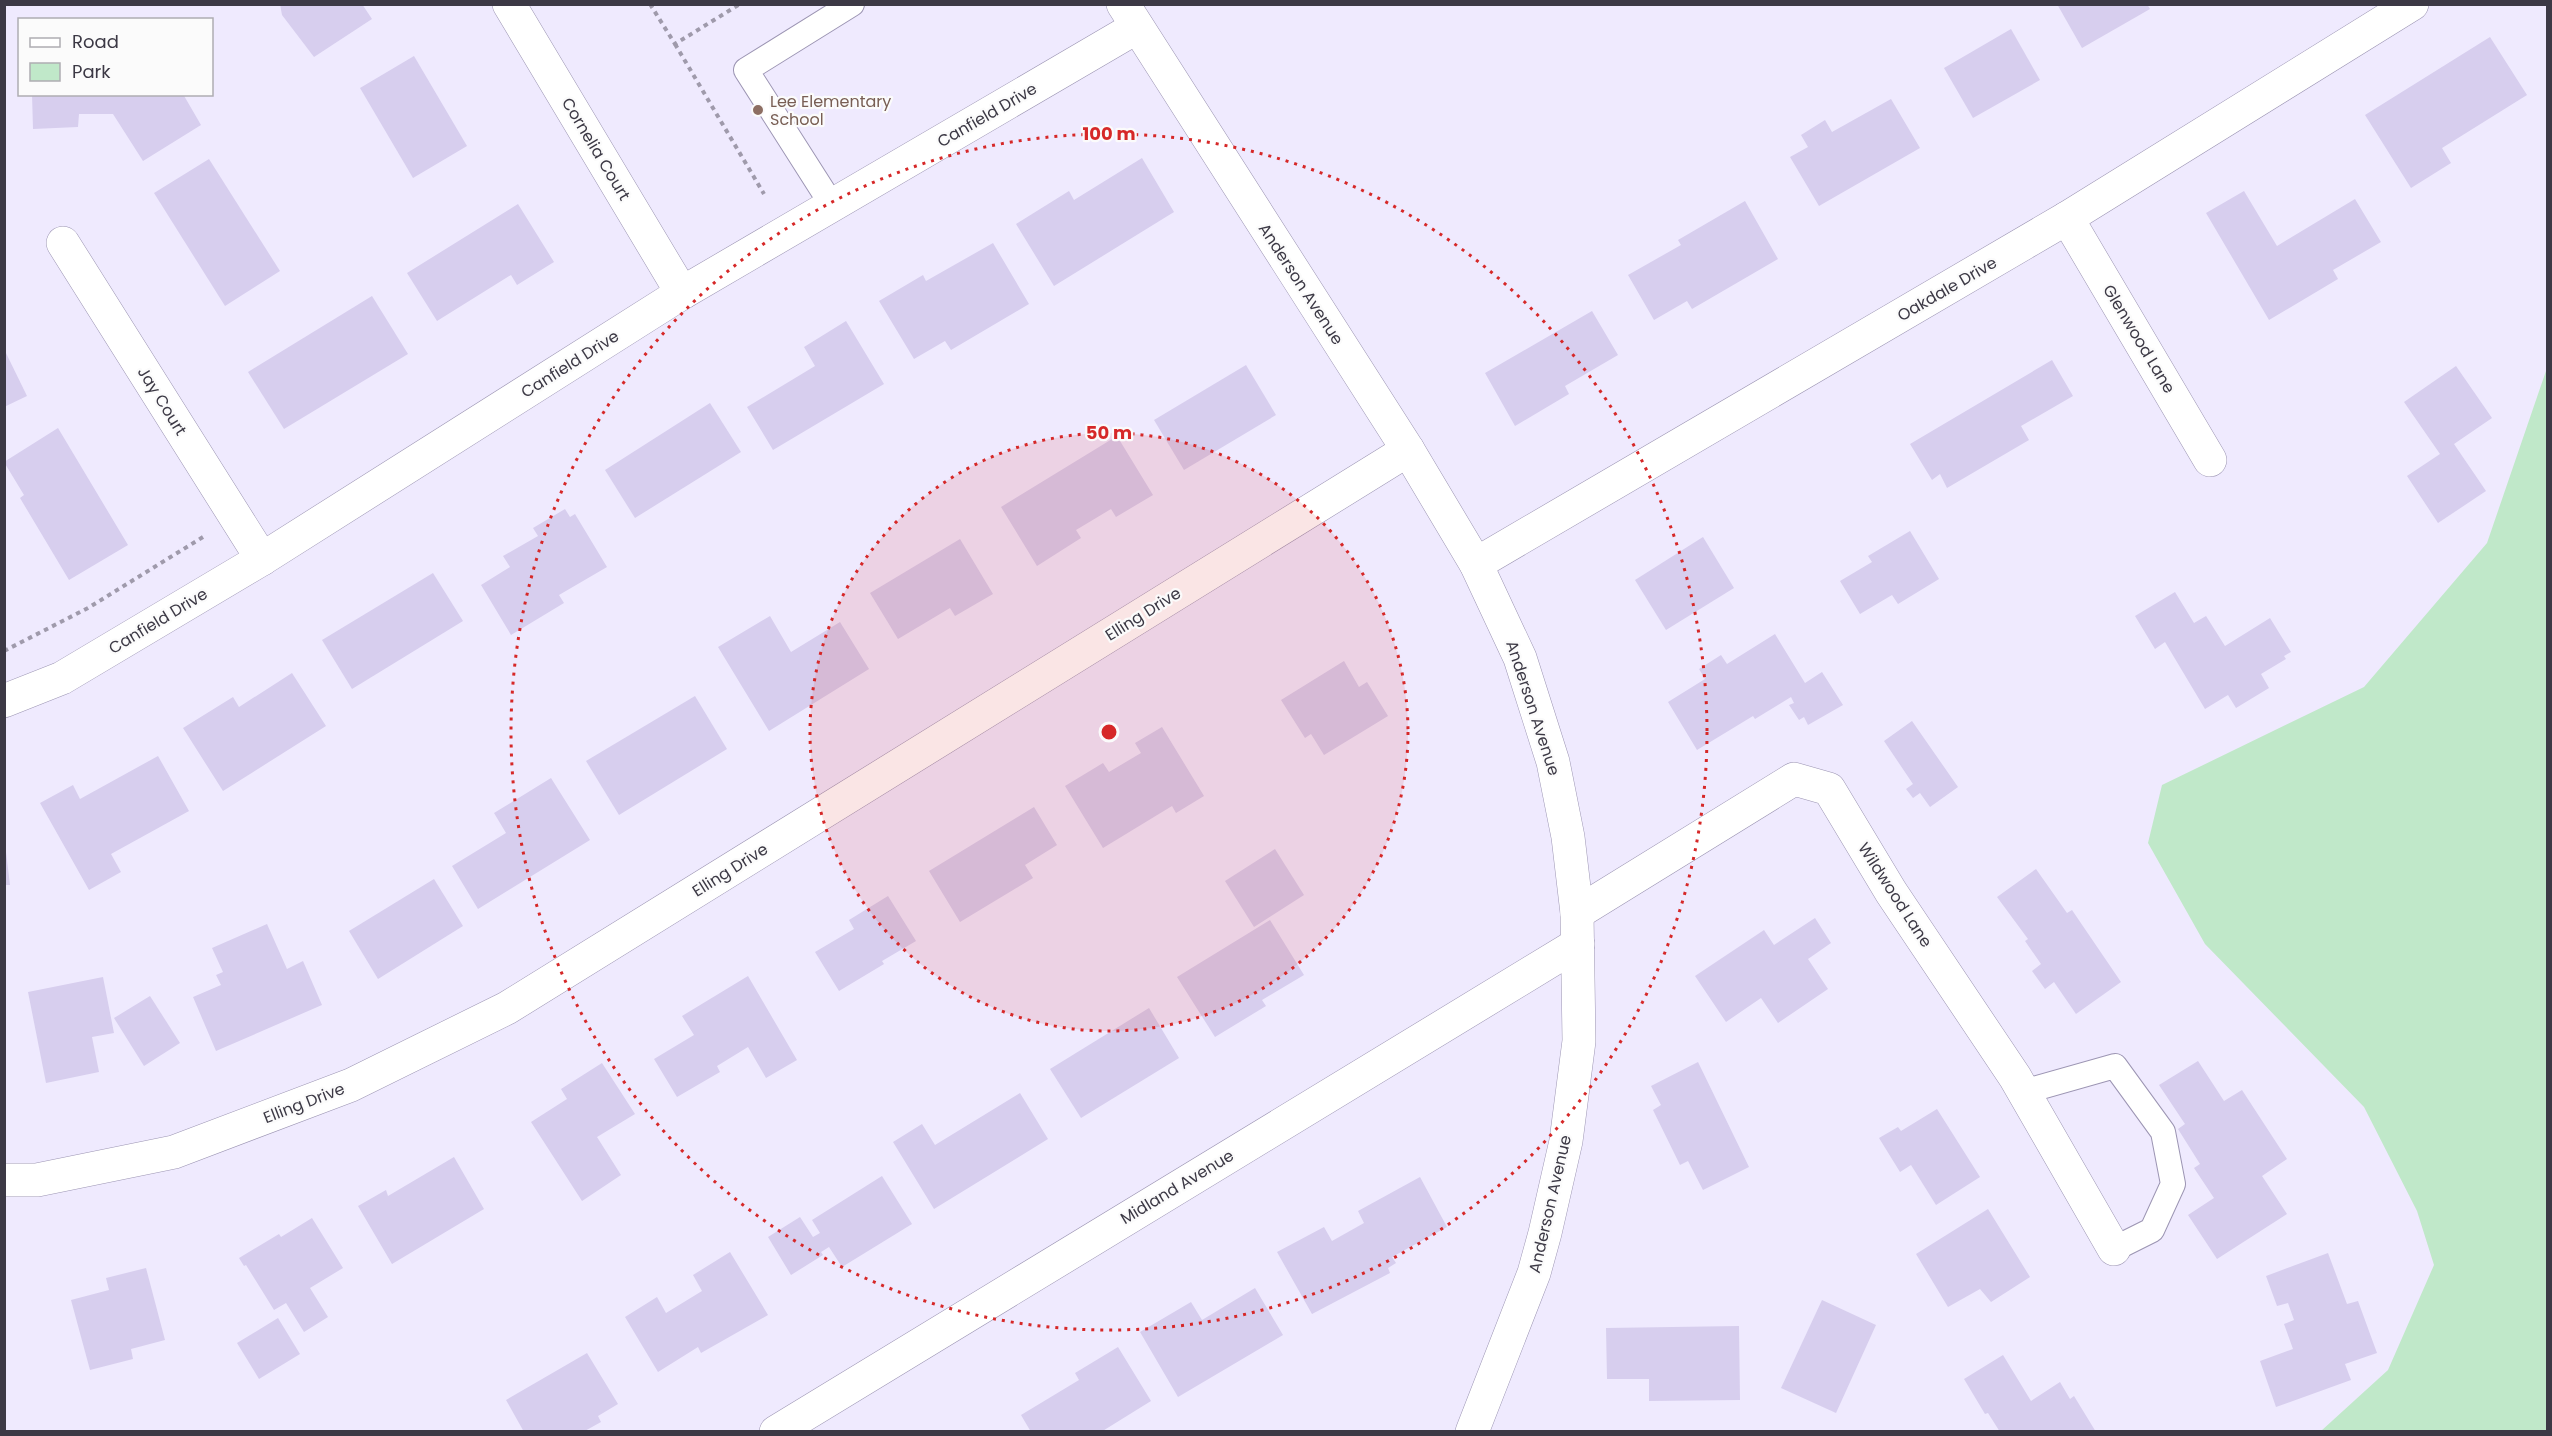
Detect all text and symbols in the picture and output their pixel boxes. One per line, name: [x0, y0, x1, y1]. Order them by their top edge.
legend: [18, 18, 213, 96]
text: Road: [72, 29, 119, 54]
text: Park: [72, 59, 111, 84]
street label: Canfield Drive: [933, 77, 1041, 153]
place label: Lee Elementary School: [770, 90, 891, 131]
street label: Cornelia Court: [556, 93, 636, 205]
marker: Lee Elementary School: [751, 103, 765, 117]
text: 100 m: [1082, 121, 1136, 146]
street label: Anderson Avenue: [1253, 219, 1349, 349]
street label: Oakdale Drive: [1893, 251, 2001, 327]
street label: Glenwood Lane: [2097, 280, 2181, 398]
street label: Canfield Drive: [517, 325, 624, 403]
street label: Jay Court: [132, 362, 192, 440]
text: 50 m: [1086, 420, 1132, 445]
street label: Canfield Drive: [104, 582, 212, 660]
street label: Elling Drive: [1101, 582, 1185, 646]
street label: Anderson Avenue: [1500, 637, 1566, 779]
centre of rings: [1099, 722, 1119, 742]
street label: Elling Drive: [688, 838, 772, 902]
street label: Wildwood Lane: [1852, 838, 1938, 952]
street label: Elling Drive: [260, 1077, 348, 1129]
street label: Anderson Avenue: [1523, 1133, 1577, 1275]
street label: Midland Avenue: [1116, 1144, 1238, 1230]

